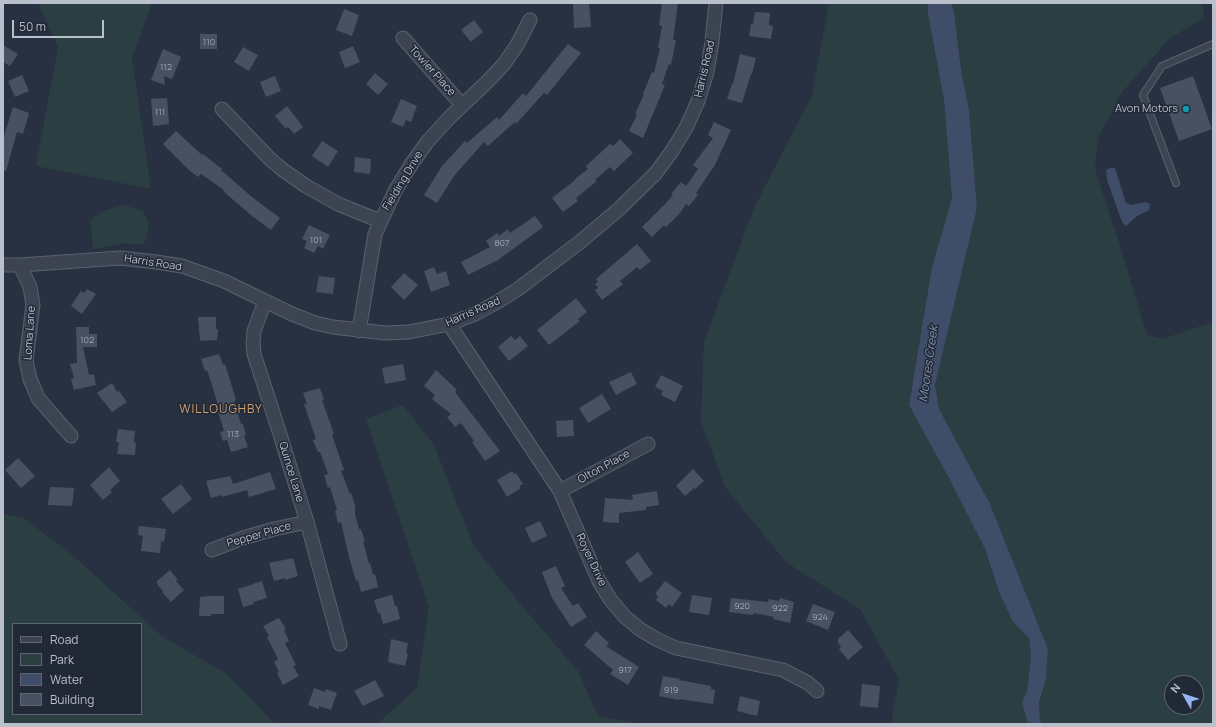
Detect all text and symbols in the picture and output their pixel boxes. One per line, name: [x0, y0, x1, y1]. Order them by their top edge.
scale bar: [14, 12, 106, 38]
text: 50 m: [19, 18, 46, 35]
house number: 110: [203, 37, 215, 47]
street label: Harris Road: [692, 39, 718, 99]
street label: Towler Place: [406, 43, 458, 99]
house number: 112: [160, 62, 172, 72]
place label: Avon Motors: [1115, 102, 1178, 116]
marker: Avon Motors: [1181, 104, 1191, 114]
house number: 111: [155, 107, 165, 117]
street label: Fielding Drive: [380, 149, 426, 213]
house number: 101: [310, 235, 322, 245]
house number: 807: [494, 238, 510, 248]
street label: Harris Road: [123, 252, 183, 274]
street label: Harris Road: [444, 294, 502, 330]
street label: Loma Lane: [22, 305, 38, 361]
water label: Moores Creek: [917, 325, 941, 403]
house number: 102: [80, 335, 94, 345]
district label: WILLOUGHBY: [179, 403, 263, 417]
house number: 113: [227, 429, 239, 439]
street label: Quince Lane: [276, 440, 306, 504]
street label: Olton Place: [576, 447, 632, 487]
street label: Pepper Place: [225, 520, 293, 550]
street label: Royer Drive: [573, 531, 609, 589]
house number: 920: [734, 601, 750, 611]
house number: 922: [772, 603, 788, 613]
house number: 924: [812, 612, 828, 622]
legend: [12, 623, 142, 715]
text: Road: [50, 631, 78, 648]
text: Park: [50, 651, 74, 668]
house number: 917: [618, 665, 632, 675]
text: Water: [50, 671, 83, 688]
north arrow: [1164, 675, 1204, 715]
text: N: [1167, 680, 1183, 696]
house number: 919: [664, 685, 678, 695]
text: Building: [50, 691, 94, 708]

